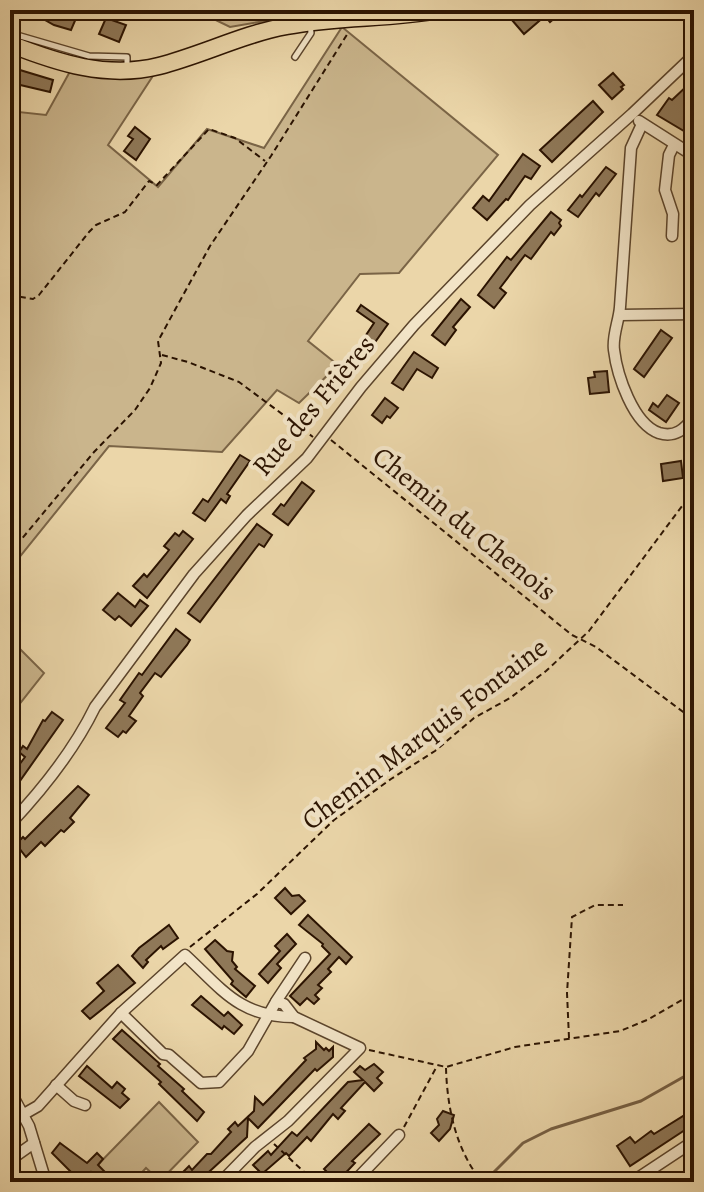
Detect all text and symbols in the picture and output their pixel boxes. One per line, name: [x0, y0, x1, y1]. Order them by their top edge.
street label: Rue des Frières: [244, 327, 384, 484]
street label: Chemin du Chenois: [364, 438, 564, 610]
street label: Chemin Marquis Fontaine: [294, 629, 555, 839]

